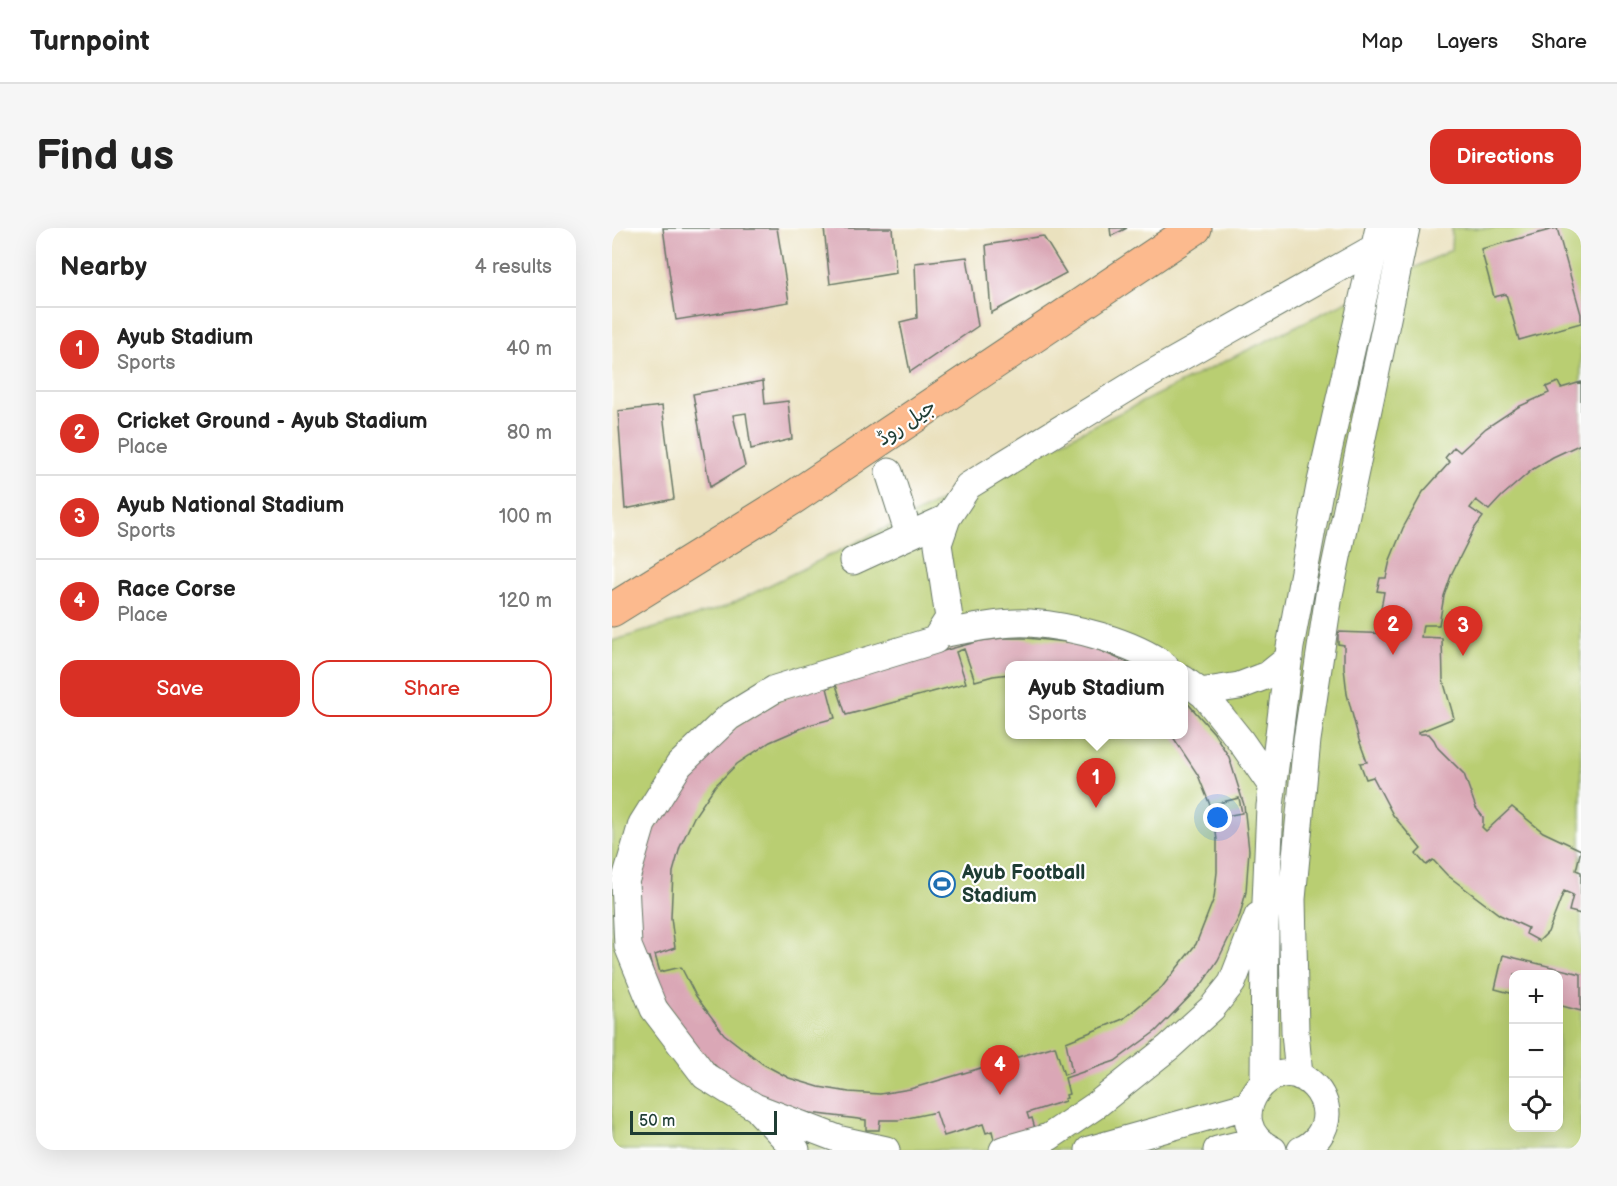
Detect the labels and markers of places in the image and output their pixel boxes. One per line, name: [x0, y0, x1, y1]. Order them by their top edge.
pin: 2: [1374, 606, 1412, 655]
pin: 3: [1444, 606, 1482, 656]
pin: 1: [1076, 758, 1116, 808]
place label: Ayub Football Stadium: [961, 861, 1085, 908]
sports icon: Ayub Football Stadium: [927, 869, 957, 899]
pin: 4: [980, 1046, 1020, 1095]

